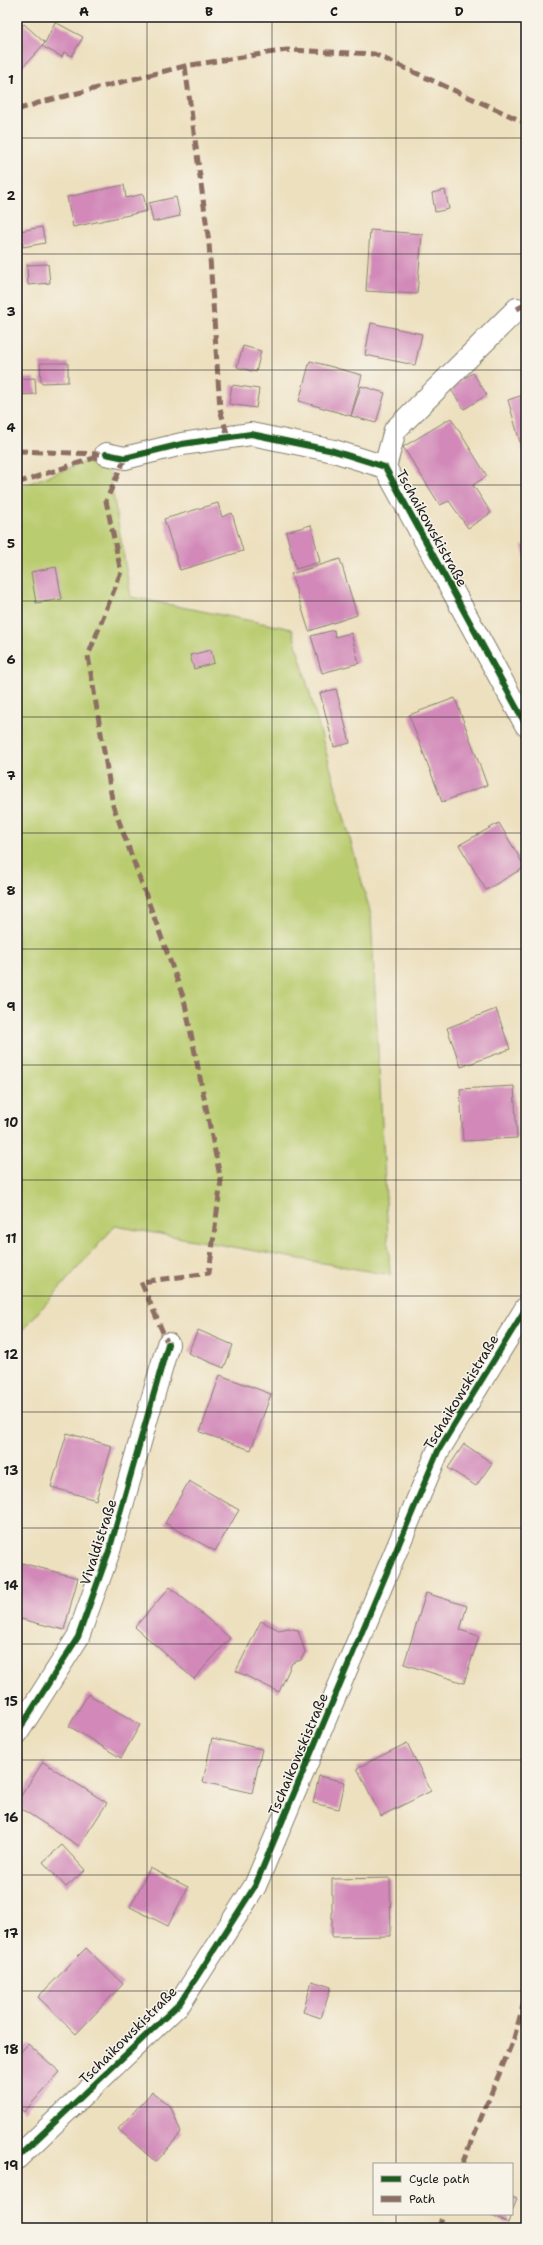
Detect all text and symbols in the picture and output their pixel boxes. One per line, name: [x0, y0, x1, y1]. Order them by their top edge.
text: A: [79, 3, 89, 20]
text: B: [205, 3, 213, 20]
text: C: [330, 3, 338, 20]
text: D: [454, 3, 464, 20]
text: 1: [8, 71, 14, 88]
text: 2: [6, 187, 16, 204]
text: 3: [6, 303, 16, 320]
text: 4: [6, 419, 16, 436]
street label: Tschaikowskistraße: [392, 466, 472, 590]
text: 5: [7, 535, 15, 552]
text: 6: [6, 651, 16, 668]
text: 7: [6, 767, 16, 784]
text: 8: [6, 882, 16, 899]
text: 9: [6, 998, 16, 1015]
text: 10: [4, 1114, 18, 1131]
text: 11: [5, 1230, 17, 1247]
street label: Tschaikowskistraße: [419, 1331, 503, 1453]
text: 12: [4, 1346, 18, 1363]
text: 13: [4, 1462, 18, 1479]
street label: Vivaldistraße: [76, 1496, 120, 1587]
text: 14: [4, 1577, 18, 1594]
street label: Tschaikowskistraße: [264, 1690, 332, 1818]
text: 15: [4, 1693, 18, 1710]
text: 16: [4, 1809, 18, 1826]
text: 17: [4, 1925, 18, 1942]
street label: Tschaikowskistraße: [75, 1982, 181, 2088]
text: 18: [4, 2041, 18, 2058]
text: 19: [4, 2157, 18, 2174]
legend: [373, 2163, 513, 2215]
text: Cycle path: [409, 2171, 470, 2187]
text: Path: [409, 2191, 435, 2207]

